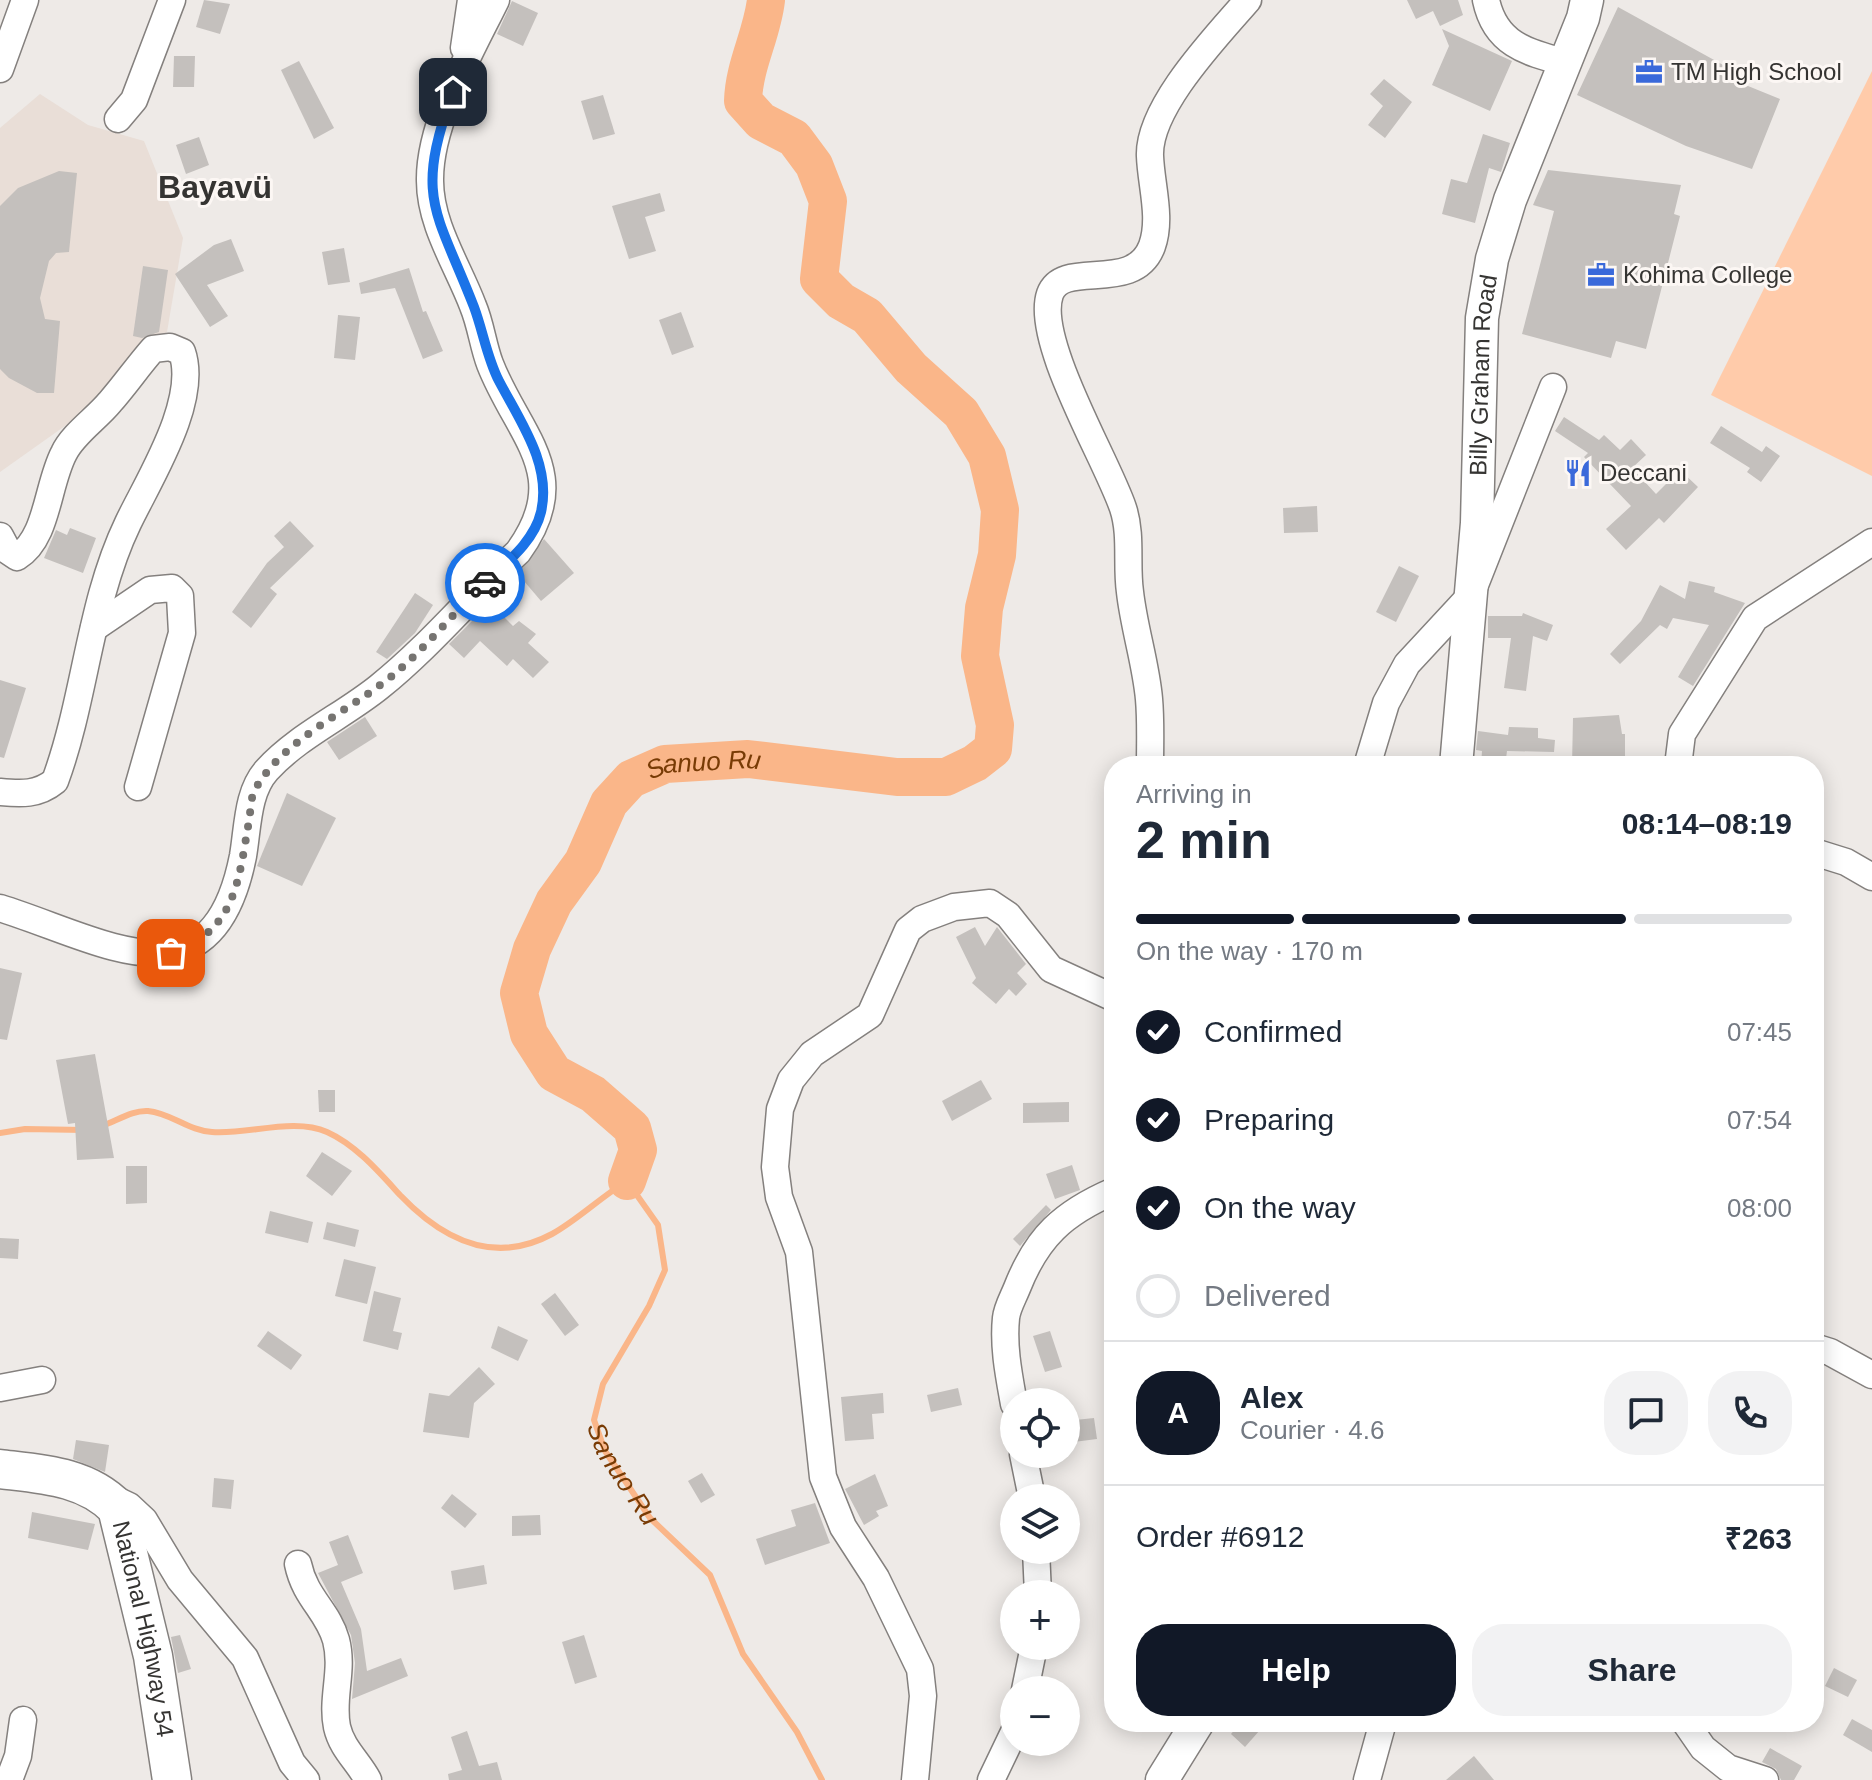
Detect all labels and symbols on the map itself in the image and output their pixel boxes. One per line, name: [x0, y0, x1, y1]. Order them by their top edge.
office icon: TM High School: [1634, 57, 1664, 87]
pin: [419, 58, 487, 126]
place label: TM High School: [1671, 58, 1842, 85]
district label: Bayavü: [158, 169, 272, 205]
office icon: Kohima College: [1586, 260, 1616, 290]
place label: Kohima College: [1623, 261, 1792, 288]
street label: Billy Graham Road: [1464, 272, 1502, 476]
restaurant icon: Deccani: [1563, 458, 1593, 488]
place label: Deccani: [1600, 459, 1687, 486]
courier: [445, 543, 525, 623]
water label: Sanuo Ru: [641, 744, 763, 786]
pin: [137, 919, 205, 987]
water label: Sanuo Ru: [581, 1418, 666, 1531]
street label: National Highway 54: [108, 1518, 179, 1739]

